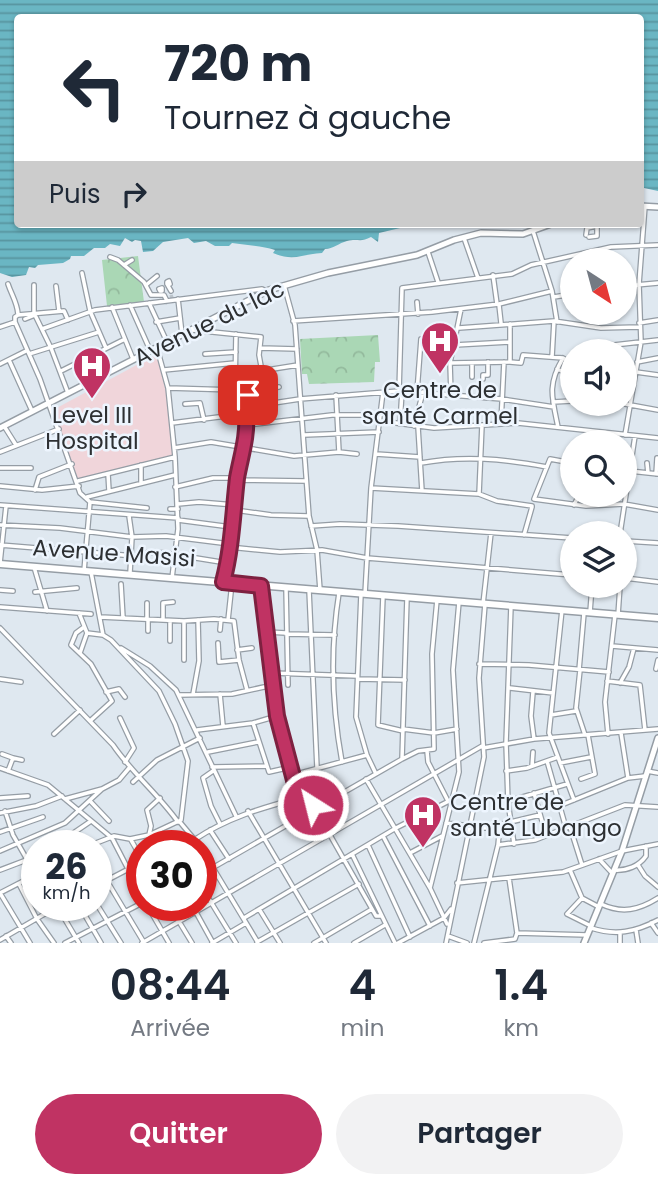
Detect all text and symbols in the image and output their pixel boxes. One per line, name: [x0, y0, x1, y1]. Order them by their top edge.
text: 720 m: [164, 30, 312, 98]
icon: left: [49, 42, 140, 133]
text: Tournez à gauche: [164, 95, 451, 140]
icon: right: [115, 175, 153, 213]
text: Puis: [49, 176, 101, 212]
north arrow: [560, 248, 637, 326]
map controls: [560, 248, 637, 598]
street label: Avenue du lac: [128, 273, 290, 373]
hospital icon: Centre de santé Carmel: [419, 320, 461, 375]
button: sound: [560, 339, 637, 416]
hospital icon: Level III Hospital: [71, 345, 113, 400]
pin: [218, 365, 278, 425]
place label: Centre de santé Carmel: [362, 374, 518, 432]
icon: arrive: [229, 376, 267, 414]
place label: Level III Hospital: [45, 399, 139, 457]
button: search: [560, 430, 637, 507]
button: layers: [560, 521, 637, 598]
street label: Avenue Masisi: [31, 531, 197, 575]
position arrow: [276, 768, 350, 842]
place label: Centre de santé Lubango: [450, 786, 622, 844]
hospital icon: Centre de santé Lubango: [402, 794, 444, 849]
speed limit sign: 30: [126, 830, 217, 921]
text: 26: [45, 842, 88, 891]
text: km/h: [43, 880, 90, 905]
text: 08:44: [110, 956, 231, 1015]
text: 4: [349, 956, 376, 1015]
text: 1.4: [494, 956, 548, 1015]
text: Arrivée: [130, 1012, 210, 1044]
text: min: [340, 1012, 384, 1044]
text: km: [503, 1012, 539, 1044]
button: Quitter: [35, 1094, 322, 1174]
button: Partager: [336, 1094, 623, 1174]

